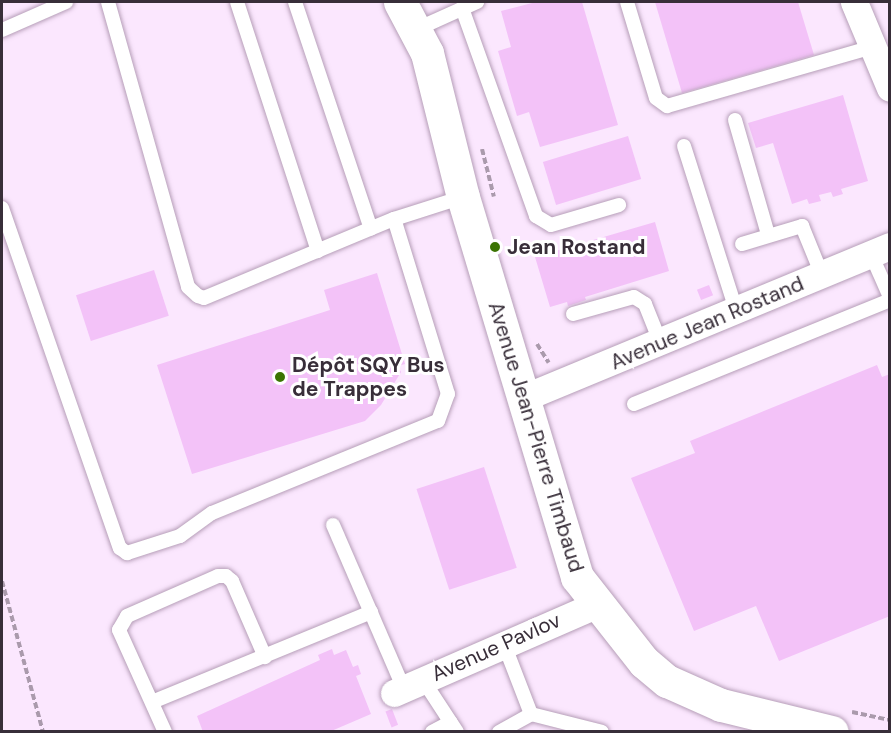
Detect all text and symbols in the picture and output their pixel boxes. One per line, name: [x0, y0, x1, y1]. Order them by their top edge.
place label: Jean Rostand: [507, 234, 646, 260]
marker: Jean Rostand: [488, 240, 502, 254]
street label: Avenue Jean Rostand: [606, 271, 808, 375]
street label: Avenue Jean-Pierre Timbaud: [483, 299, 589, 575]
place label: Dépôt SQY Bus de Trappes: [292, 352, 445, 402]
marker: Dépôt SQY Bus de Trappes: [273, 370, 287, 384]
street label: Avenue Pavlov: [428, 607, 564, 687]

